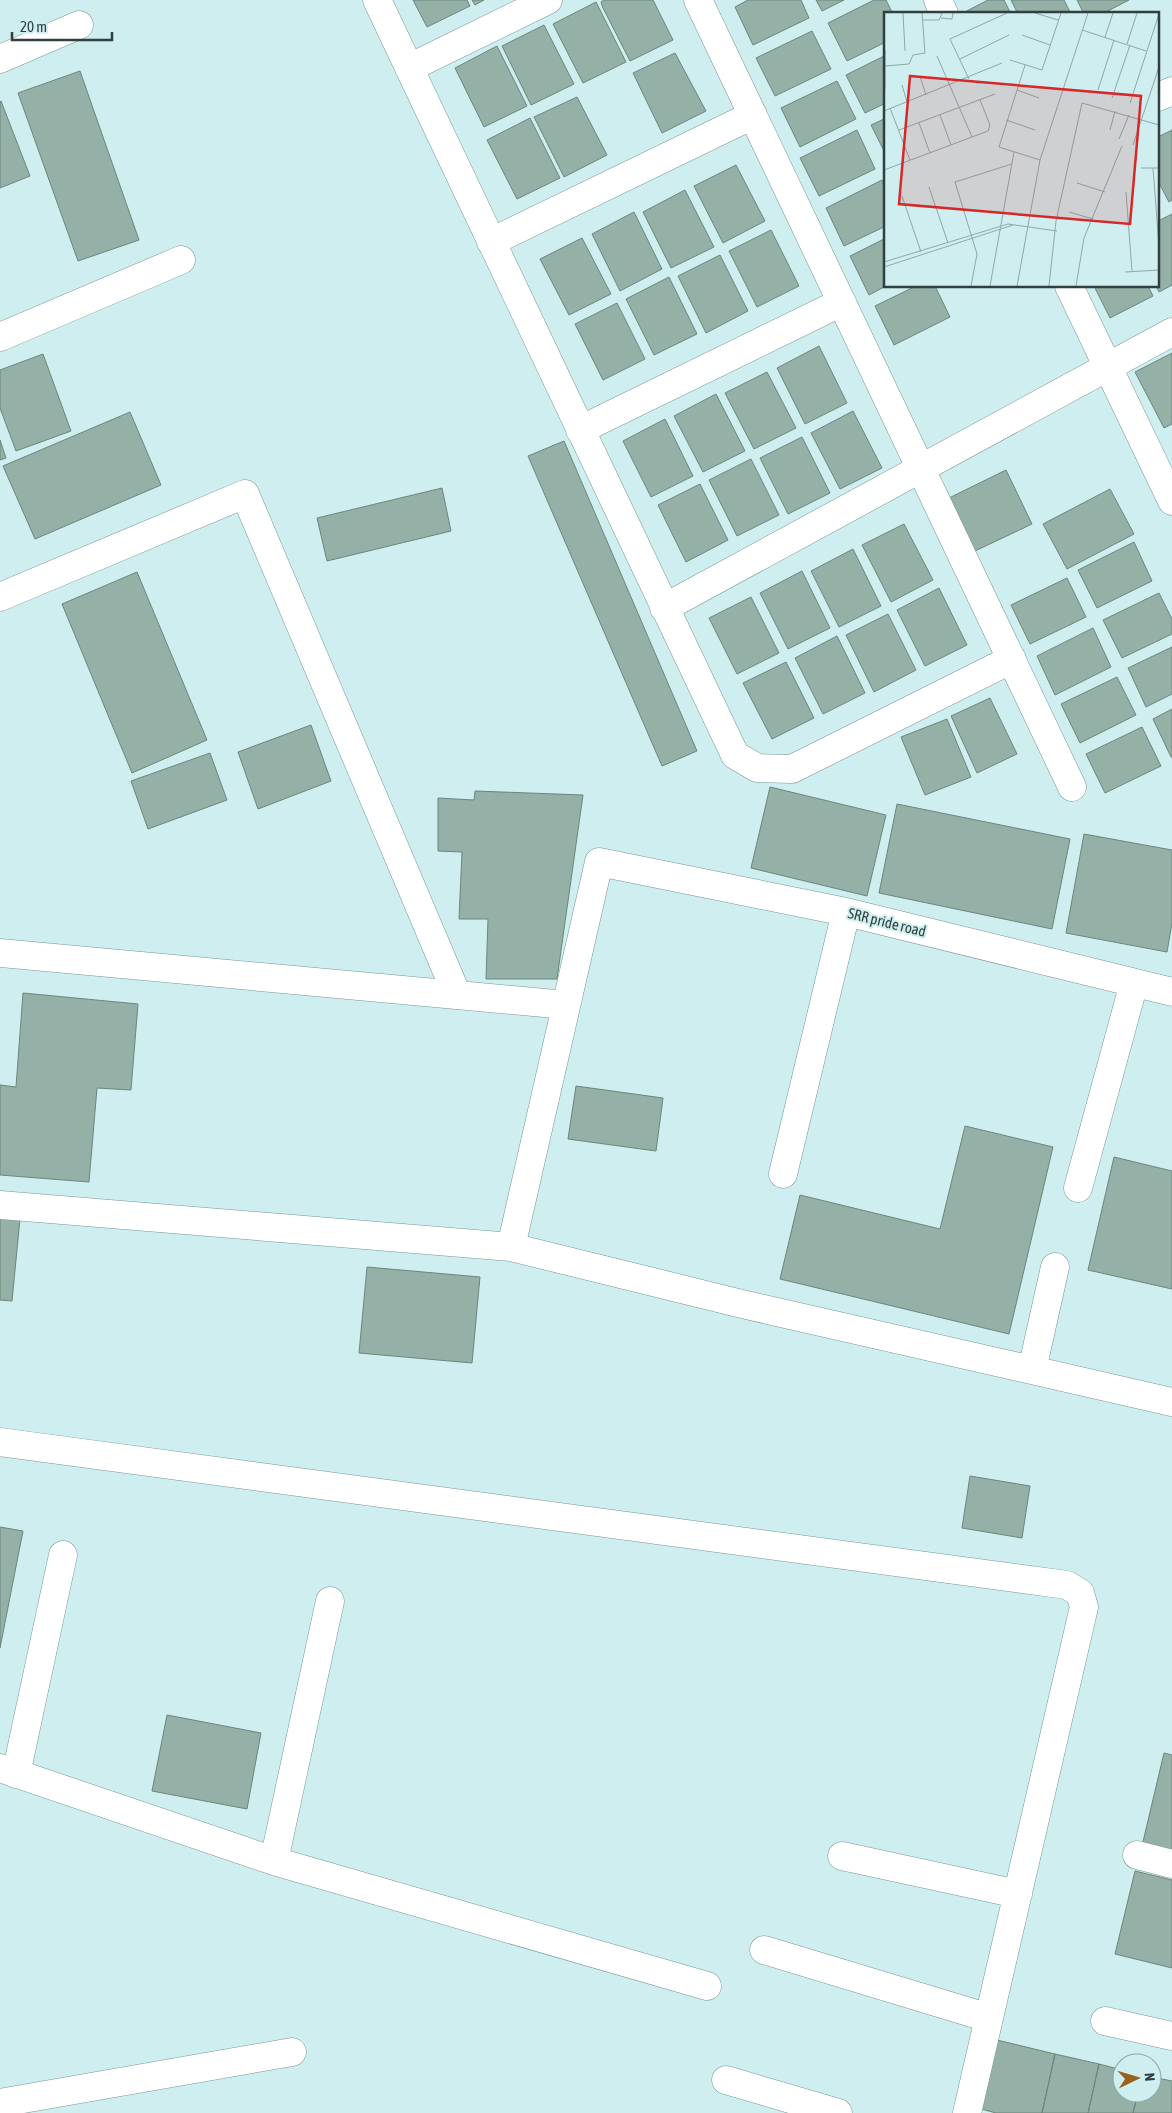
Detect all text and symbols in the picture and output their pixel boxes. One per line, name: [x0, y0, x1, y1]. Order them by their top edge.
scale bar: [12, 10, 112, 42]
inset map: [884, 12, 1160, 288]
text: 20 m: [20, 18, 47, 35]
street label: SRR pride road: [846, 904, 928, 940]
north arrow: [1112, 2053, 1162, 2103]
text: N: [1142, 2072, 1158, 2082]

